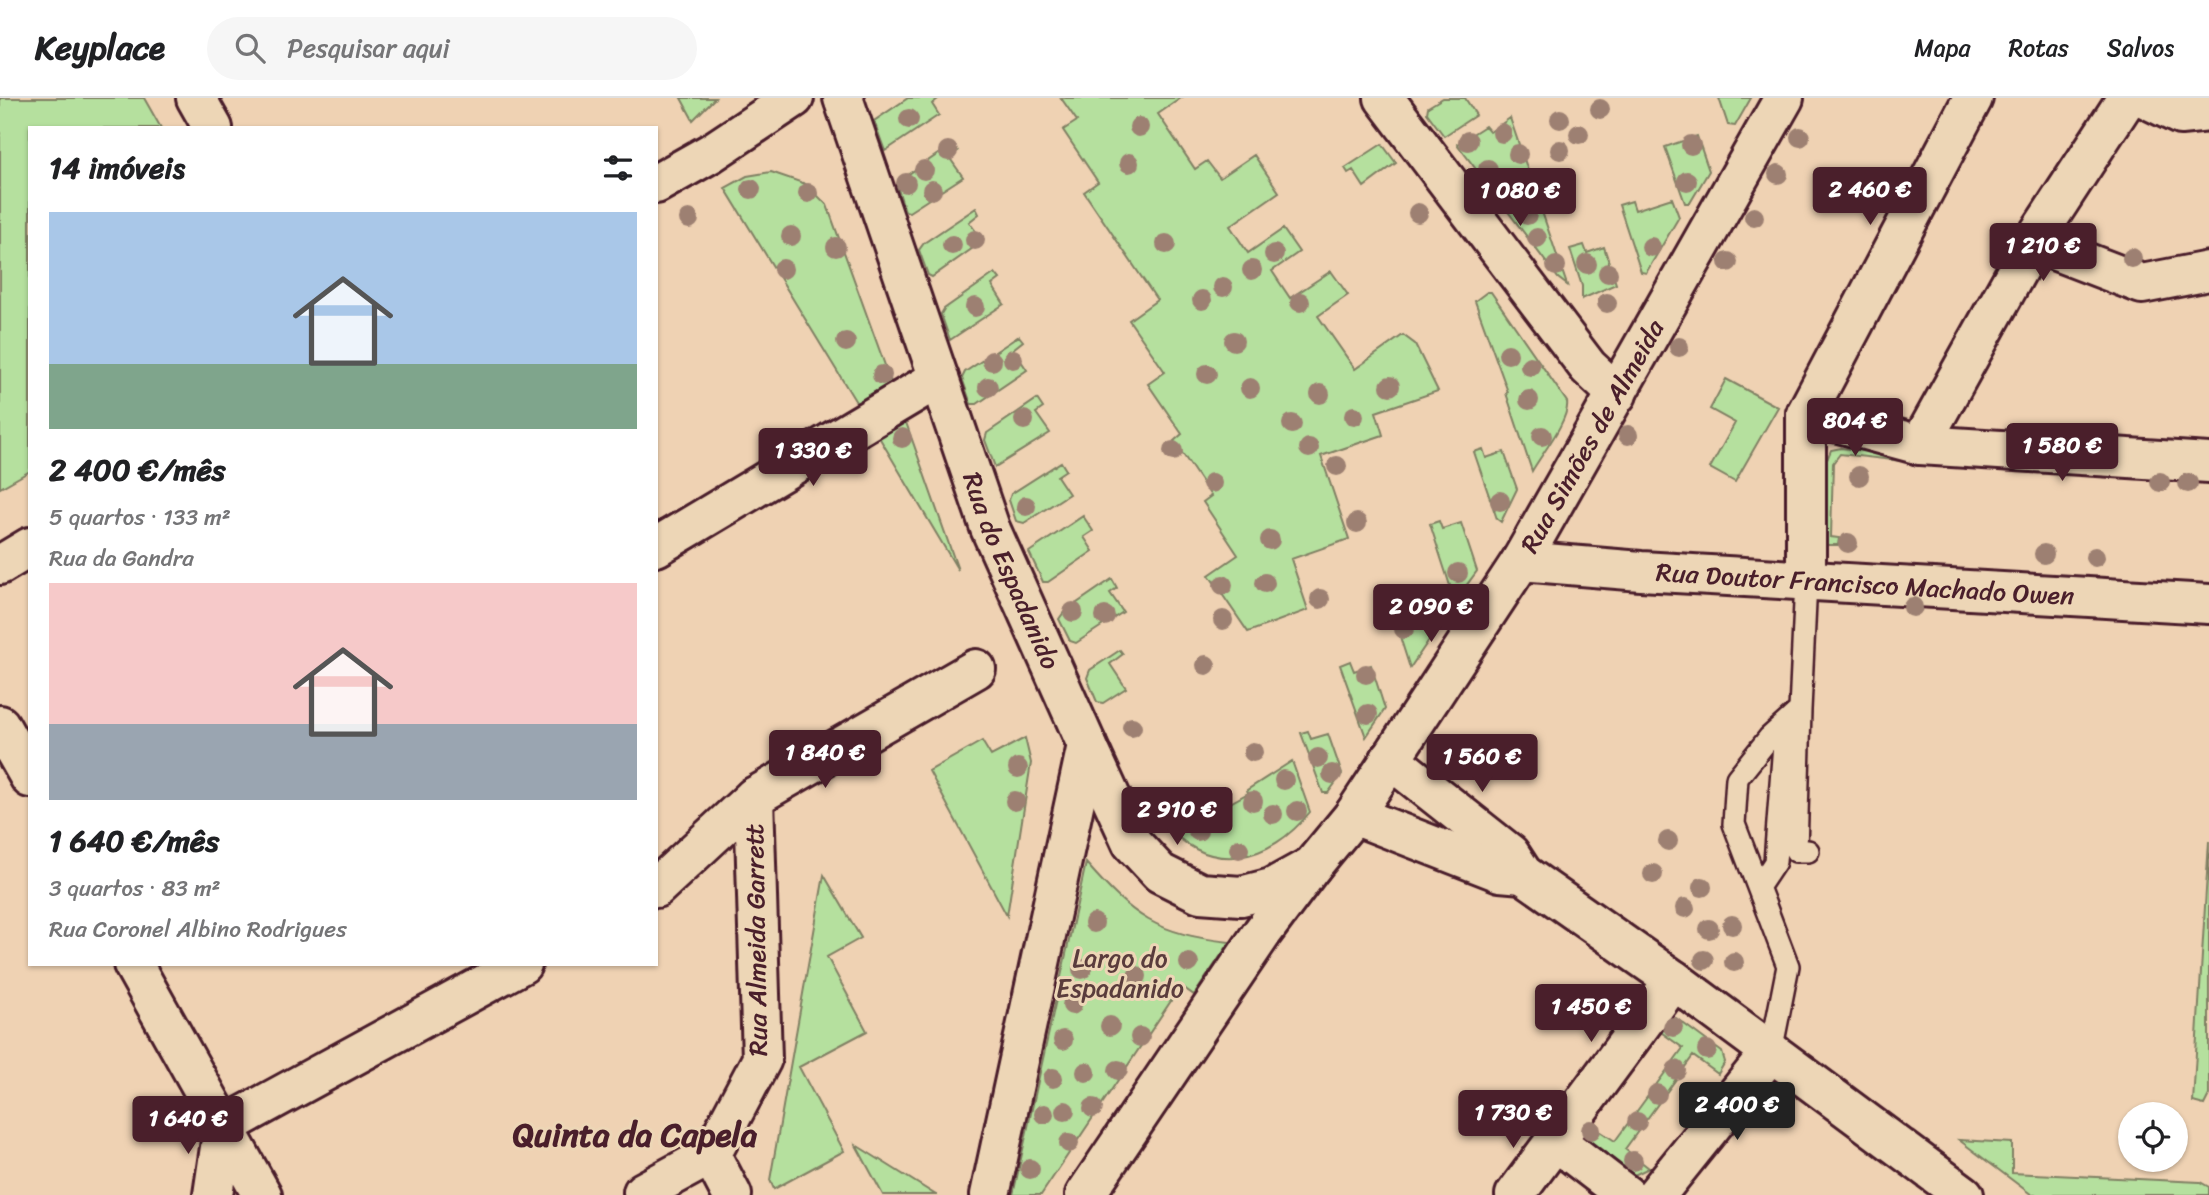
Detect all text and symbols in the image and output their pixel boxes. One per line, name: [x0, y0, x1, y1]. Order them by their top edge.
search box: [207, 17, 697, 80]
text: Keyplace: [35, 19, 165, 77]
text: Pesquisar aqui: [287, 25, 450, 71]
text: Mapa: [1914, 27, 1971, 69]
text: Rotas: [2009, 27, 2069, 69]
text: Salvos: [2107, 27, 2174, 69]
icon: search: [231, 29, 269, 67]
text: 14 imóveis: [49, 141, 185, 195]
icon: filters: [599, 149, 637, 187]
pin: 2 460 €: [1805, 167, 1935, 227]
pin: 1 080 €: [1455, 169, 1585, 228]
text: 2 460 €: [1829, 169, 1911, 210]
text: 1 080 €: [1480, 170, 1560, 211]
pin: 1 210 €: [1978, 223, 2108, 283]
text: 1 210 €: [2006, 225, 2080, 266]
icon: home: [280, 258, 406, 384]
street label: Rua Simões de Almeida: [1507, 310, 1677, 562]
pin: 804 €: [1806, 398, 1904, 458]
text: 804 €: [1823, 400, 1887, 441]
pin: 1 580 €: [1997, 424, 2127, 483]
text: 1 580 €: [2022, 425, 2102, 466]
pin: 1 330 €: [748, 428, 878, 488]
text: 1 330 €: [775, 430, 851, 471]
text: 2 400 €/mês: [49, 443, 226, 497]
street label: Rua do Espadanido: [949, 466, 1073, 677]
text: 5 quartos · 133 m²: [49, 497, 231, 538]
text: Rua da Gandra: [49, 538, 194, 579]
street label: Rua Doutor Francisco Machado Owen: [1655, 549, 2076, 619]
pin: 2 090 €: [1366, 584, 1496, 644]
text: 2 090 €: [1389, 586, 1473, 627]
icon: home: [280, 629, 406, 755]
pin: 1 840 €: [760, 730, 890, 790]
text: 1 840 €: [785, 732, 865, 773]
pin: 1 560 €: [1417, 734, 1547, 794]
text: 1 560 €: [1443, 736, 1521, 777]
pin: 2 910 €: [1112, 788, 1242, 847]
text: 2 910 €: [1137, 789, 1217, 830]
text: 1 640 €/mês: [49, 814, 219, 868]
street label: Rua Almeida Garrett: [731, 823, 781, 1057]
text: 3 quartos · 83 m²: [49, 868, 221, 909]
text: Rua Coronel Albino Rodrigues: [49, 909, 347, 950]
park label: Largo do Espadanido: [1056, 935, 1184, 1011]
pin: 1 450 €: [1526, 984, 1656, 1044]
text: 1 450 €: [1551, 986, 1631, 1027]
pin: 2 400 €: [1672, 1082, 1802, 1142]
text: 2 400 €: [1695, 1084, 1779, 1125]
pin: 1 730 €: [1448, 1090, 1578, 1150]
text: 1 730 €: [1474, 1092, 1552, 1133]
pin: 1 640 €: [123, 1096, 253, 1156]
text: 1 640 €: [148, 1098, 228, 1139]
map controls: [2118, 1102, 2188, 1172]
button: locate: [2118, 1102, 2188, 1172]
district label: Quinta da Capela: [513, 1106, 758, 1164]

